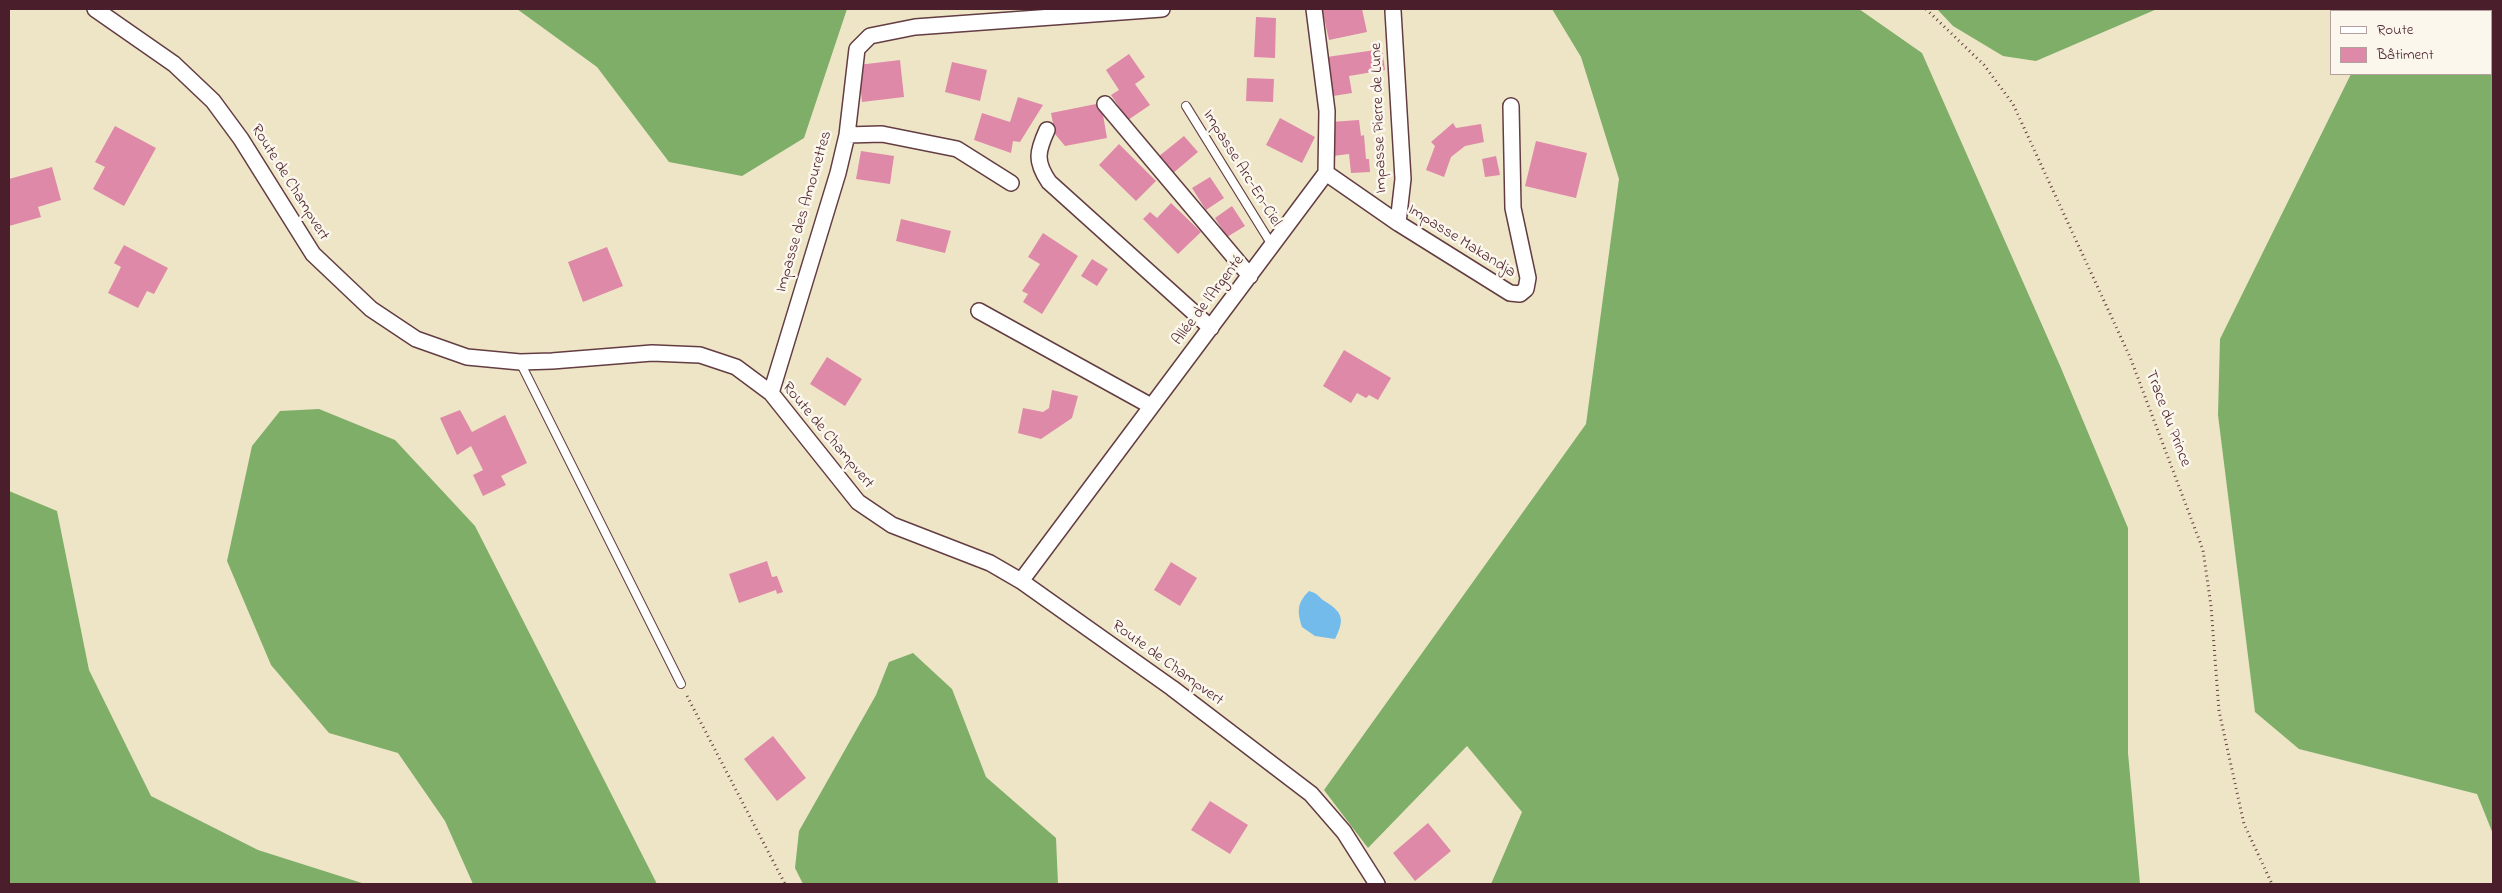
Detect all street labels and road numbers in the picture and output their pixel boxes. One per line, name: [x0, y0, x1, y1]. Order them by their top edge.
street label: Impasse Pierre de Lune: [1368, 42, 1392, 194]
street label: Impasse Arc-En-Ciel: [1197, 107, 1285, 231]
street label: Route de Champvert: [246, 121, 332, 245]
street label: Impasse des Amourettes: [773, 129, 837, 295]
street label: Impasse Makandja: [1403, 201, 1519, 283]
street label: Allée de l'Argenté: [1169, 252, 1249, 350]
street label: Trace du Prince: [2140, 368, 2194, 470]
street label: Route de Champvert: [777, 379, 877, 493]
street label: Route de Champvert: [1107, 617, 1227, 711]

